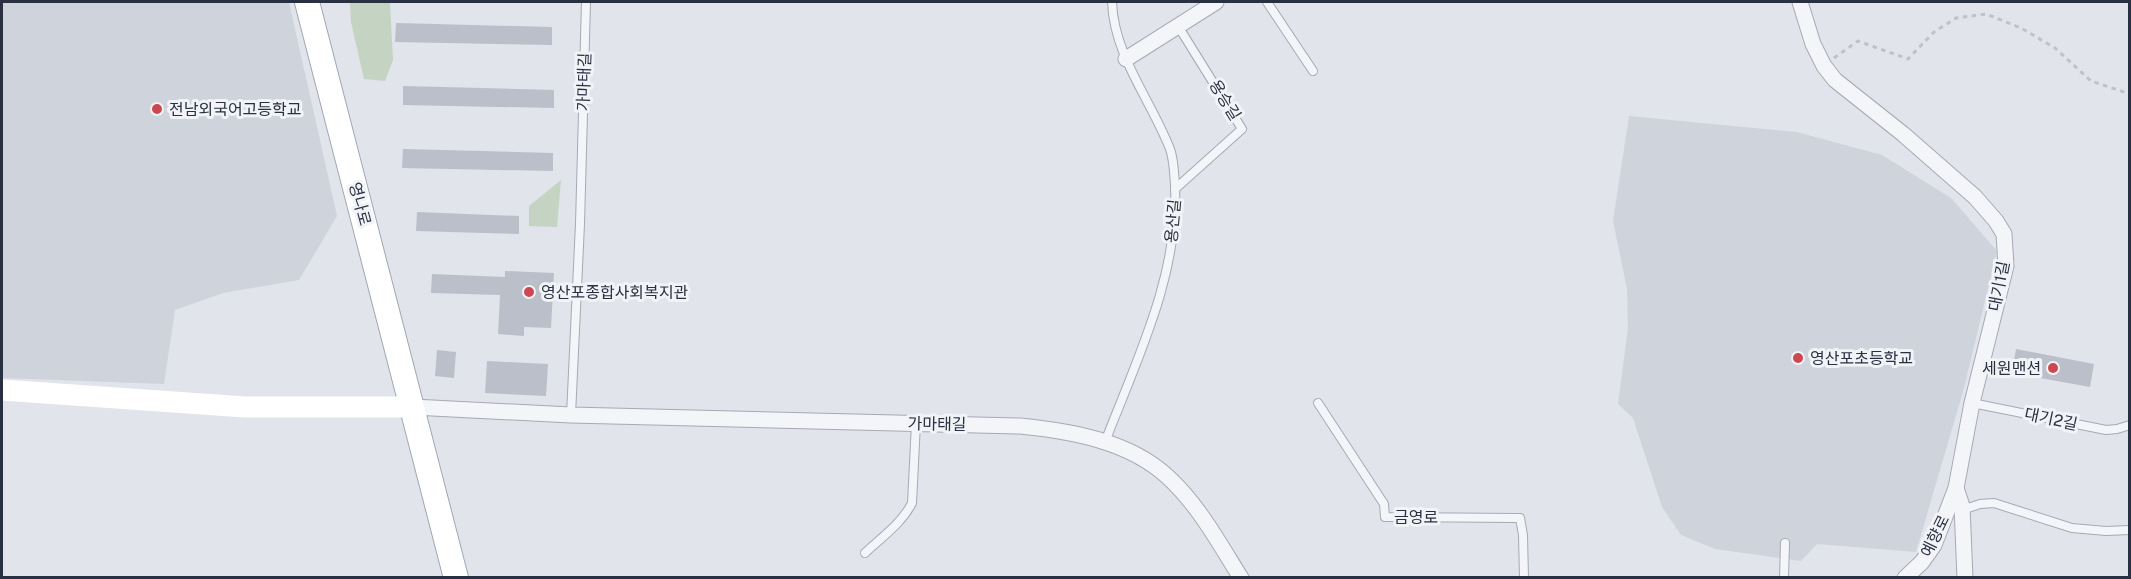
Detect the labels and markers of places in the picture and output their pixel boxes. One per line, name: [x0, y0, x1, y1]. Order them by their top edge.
place label: 전남외국어고등학교: [169, 100, 301, 119]
marker: 전남외국어고등학교: [150, 102, 164, 116]
place label: 영산포종합사회복지관: [541, 283, 688, 302]
marker: 영산포종합사회복지관: [522, 285, 536, 299]
place label: 영산포초등학교: [1810, 349, 1913, 368]
marker: 영산포초등학교: [1791, 351, 1805, 365]
place label: 세원맨션: [1982, 359, 2041, 378]
marker: 세원맨션: [2046, 361, 2060, 375]

